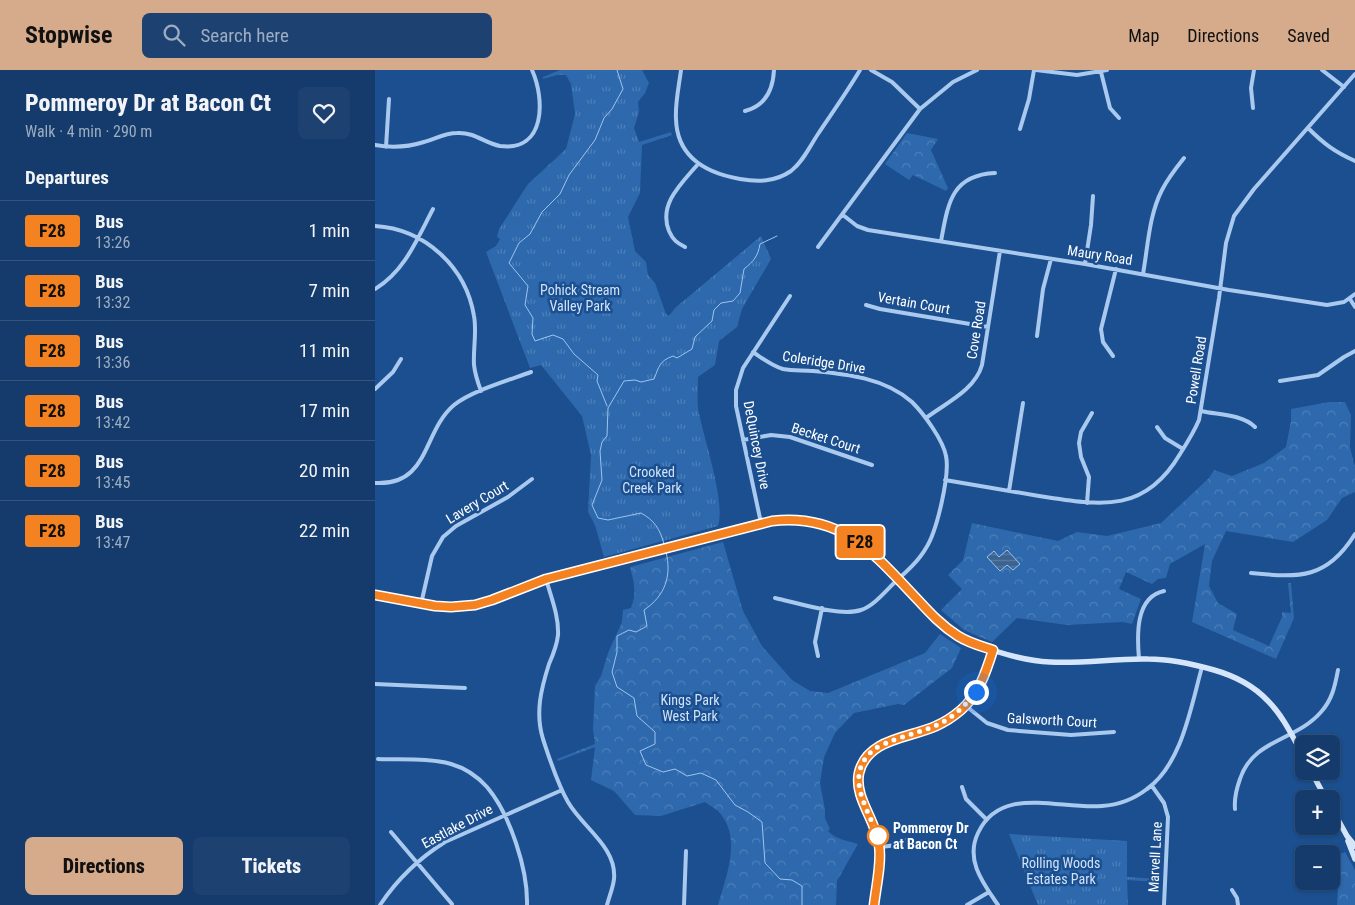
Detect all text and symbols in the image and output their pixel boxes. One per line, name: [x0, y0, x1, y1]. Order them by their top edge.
search box: [142, 13, 492, 58]
text: Stopwise: [25, 21, 112, 49]
icon: search: [160, 21, 188, 49]
text: Search here: [200, 24, 289, 47]
text: Map: [1128, 25, 1159, 46]
text: Directions: [1187, 25, 1259, 46]
text: Saved: [1287, 25, 1330, 46]
button: heart: [298, 87, 350, 139]
text: Pommeroy Dr at Bacon Ct: [25, 89, 271, 117]
text: Walk · 4 min · 290 m: [25, 122, 152, 141]
text: Departures: [25, 166, 109, 189]
text: Bus: [95, 210, 124, 233]
text: 1 min: [308, 219, 350, 242]
text: F28: [39, 220, 66, 241]
text: 13:26: [95, 233, 130, 252]
street label: Maury Road: [1066, 242, 1134, 268]
text: Bus: [95, 270, 124, 293]
text: 7 min: [308, 279, 350, 302]
text: F28: [39, 280, 66, 301]
park label: Pohick Stream Valley Park: [540, 282, 620, 314]
street label: Vertain Court: [877, 289, 951, 317]
text: 13:32: [95, 293, 130, 312]
street label: Cove Road: [964, 300, 988, 360]
text: Bus: [95, 330, 124, 353]
street label: Powell Road: [1183, 335, 1209, 405]
text: 11 min: [299, 339, 350, 362]
text: F28: [39, 340, 66, 361]
street label: Coleridge Drive: [781, 348, 867, 377]
text: 13:36: [95, 353, 130, 372]
text: Bus: [95, 390, 124, 413]
text: 17 min: [299, 399, 350, 422]
street label: DeQuincey Drive: [741, 399, 773, 491]
text: F28: [39, 400, 66, 421]
text: 13:42: [95, 413, 130, 432]
street label: Becket Court: [790, 419, 862, 457]
text: Bus: [95, 450, 124, 473]
text: 20 min: [299, 459, 350, 482]
text: F28: [39, 460, 66, 481]
park label: Crooked Creek Park: [622, 464, 683, 496]
text: 13:45: [95, 473, 130, 492]
street label: Lavery Court: [443, 477, 511, 527]
text: Bus: [95, 510, 124, 533]
text: 22 min: [299, 519, 350, 542]
text: F28: [39, 520, 66, 541]
line badge: F28: [831, 526, 889, 558]
text: F28: [847, 531, 873, 552]
text: 13:47: [95, 533, 130, 552]
your location: [964, 680, 989, 705]
park label: Kings Park West Park: [660, 692, 720, 724]
street label: Galsworth Court: [1007, 710, 1097, 730]
map controls: [1295, 735, 1340, 890]
button: layers: [1295, 735, 1340, 780]
button: +: [1295, 790, 1340, 835]
street label: Eastlake Drive: [419, 800, 496, 851]
place label: Pommeroy Dr at Bacon Ct: [893, 820, 969, 852]
street label: Marvell Lane: [1145, 821, 1165, 893]
marker: Pommeroy Dr at Bacon Ct: [867, 825, 889, 847]
button: Directions: [25, 837, 183, 895]
button: Tickets: [193, 837, 350, 895]
button: −: [1295, 845, 1340, 890]
park label: Rolling Woods Estates Park: [1022, 855, 1100, 887]

